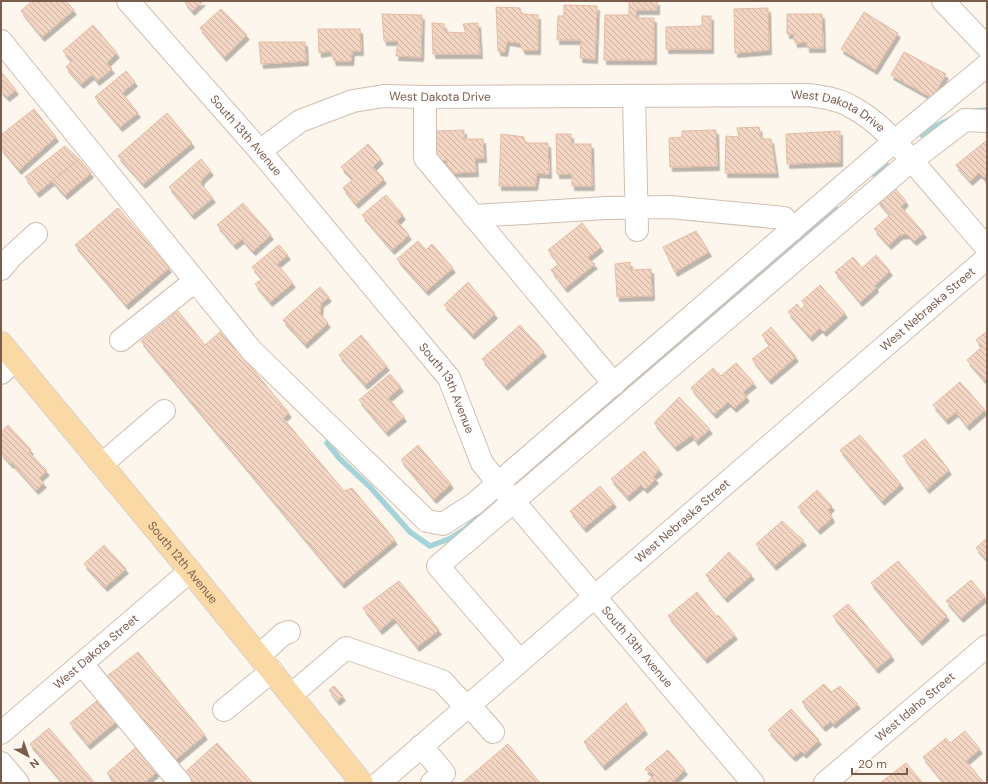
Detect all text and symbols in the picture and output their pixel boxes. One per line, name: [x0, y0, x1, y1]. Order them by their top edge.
street label: West Dakota Drive: [791, 87, 889, 136]
street label: West Dakota Drive: [389, 88, 491, 105]
street label: South 13th Avenue: [206, 92, 286, 180]
street label: West Nebraska Street: [877, 263, 979, 355]
street label: South 13th Avenue: [415, 340, 478, 436]
street label: West Nebraska Street: [631, 475, 734, 567]
street label: South 12th Avenue: [144, 518, 221, 607]
street label: South 13th Avenue: [598, 603, 677, 691]
street label: West Dakota Street: [50, 610, 142, 693]
street label: West Idaho Street: [872, 668, 959, 745]
north arrow: [8, 736, 48, 776]
scale bar: [852, 750, 907, 776]
text: N: [27, 756, 42, 772]
text: 20 m: [858, 756, 887, 772]

